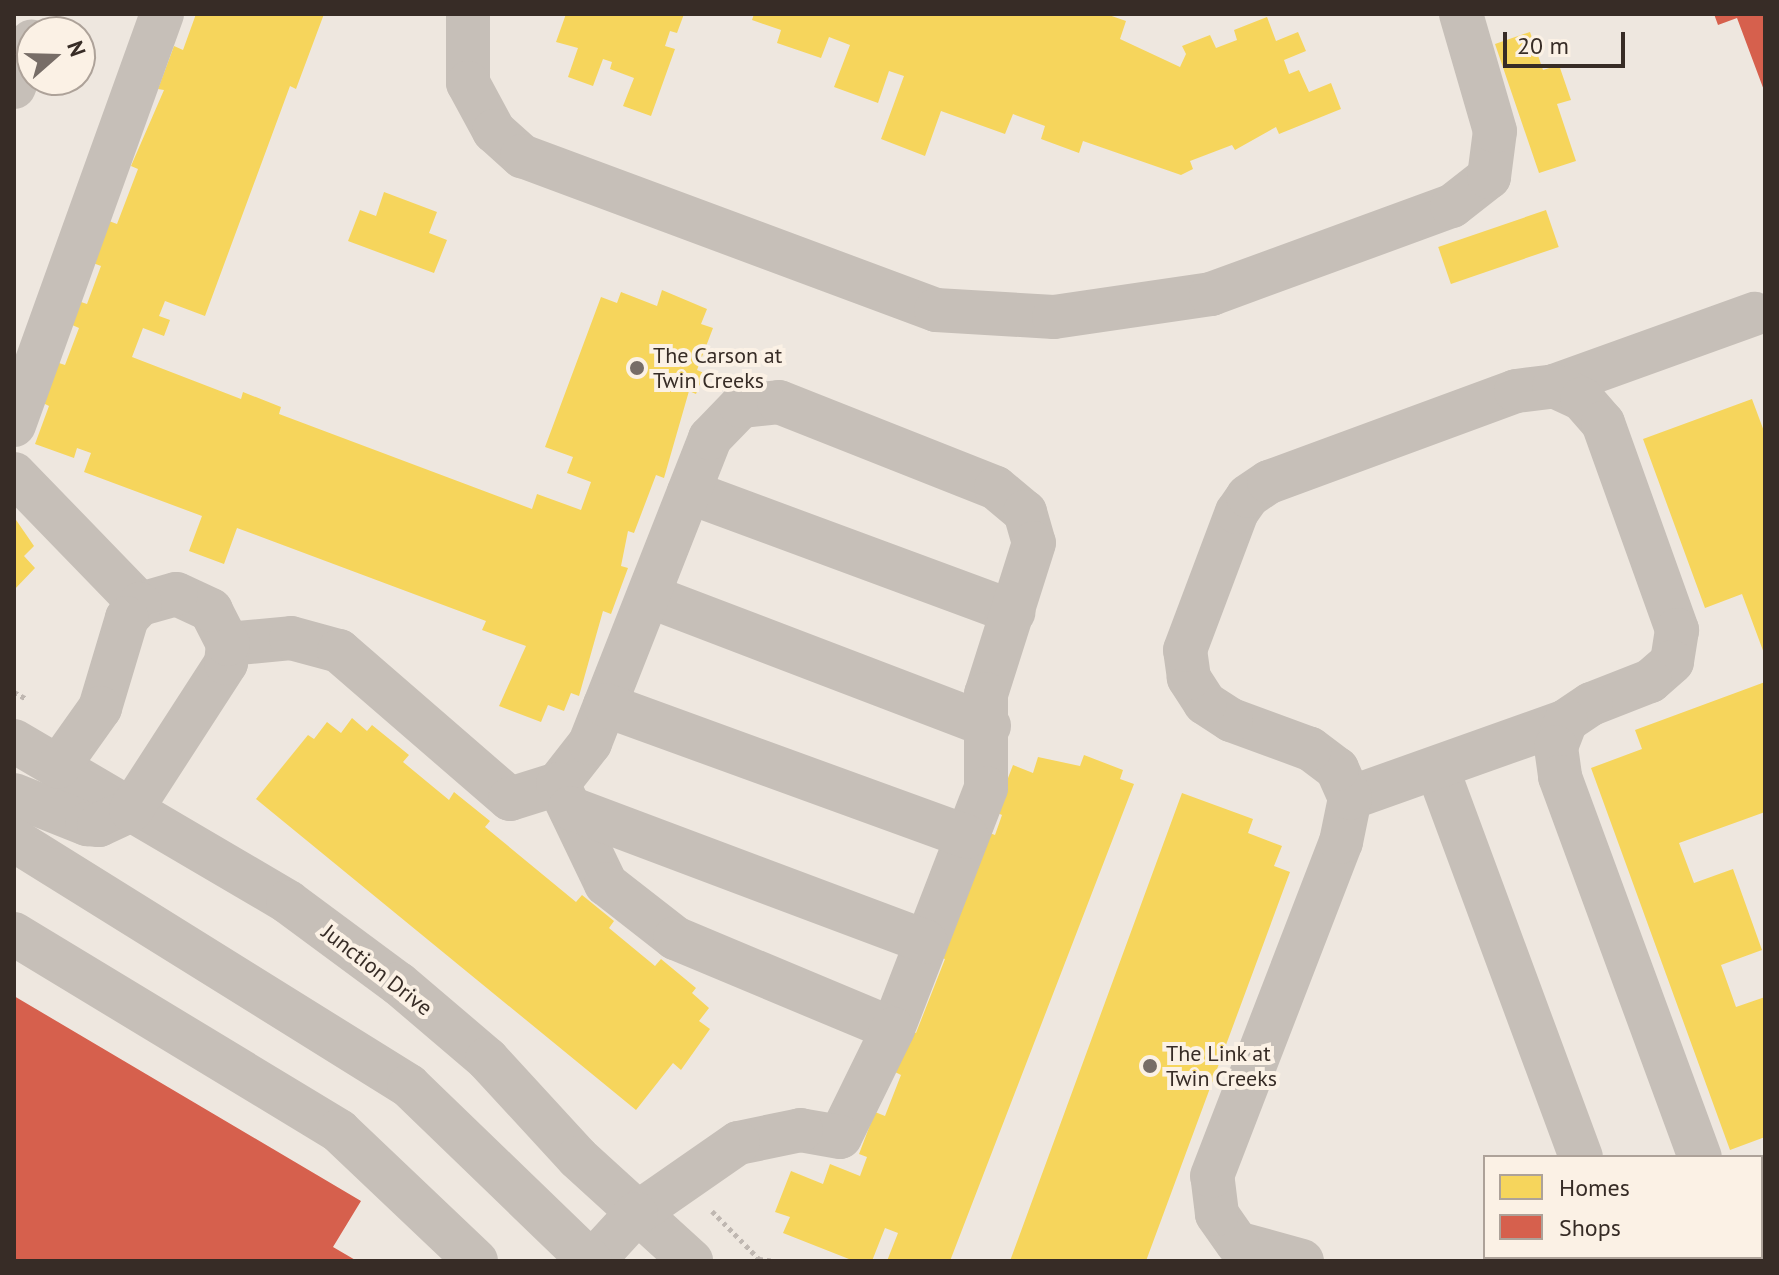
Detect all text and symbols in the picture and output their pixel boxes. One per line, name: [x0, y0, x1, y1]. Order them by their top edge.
north arrow: [16, 16, 96, 96]
scale bar: [1507, 16, 1629, 66]
text: 20 m: [1517, 30, 1569, 61]
text: N: [61, 37, 92, 60]
place label: The Carson at Twin Creeks: [653, 342, 782, 394]
marker: The Carson at Twin Creeks: [628, 359, 646, 377]
street label: Junction Drive: [317, 919, 437, 1021]
place label: The Link at Twin Creeks: [1166, 1040, 1277, 1092]
marker: The Link at Twin Creeks: [1141, 1057, 1159, 1075]
legend: [1483, 1155, 1763, 1259]
text: Homes: [1559, 1172, 1630, 1203]
text: Shops: [1559, 1212, 1621, 1243]

